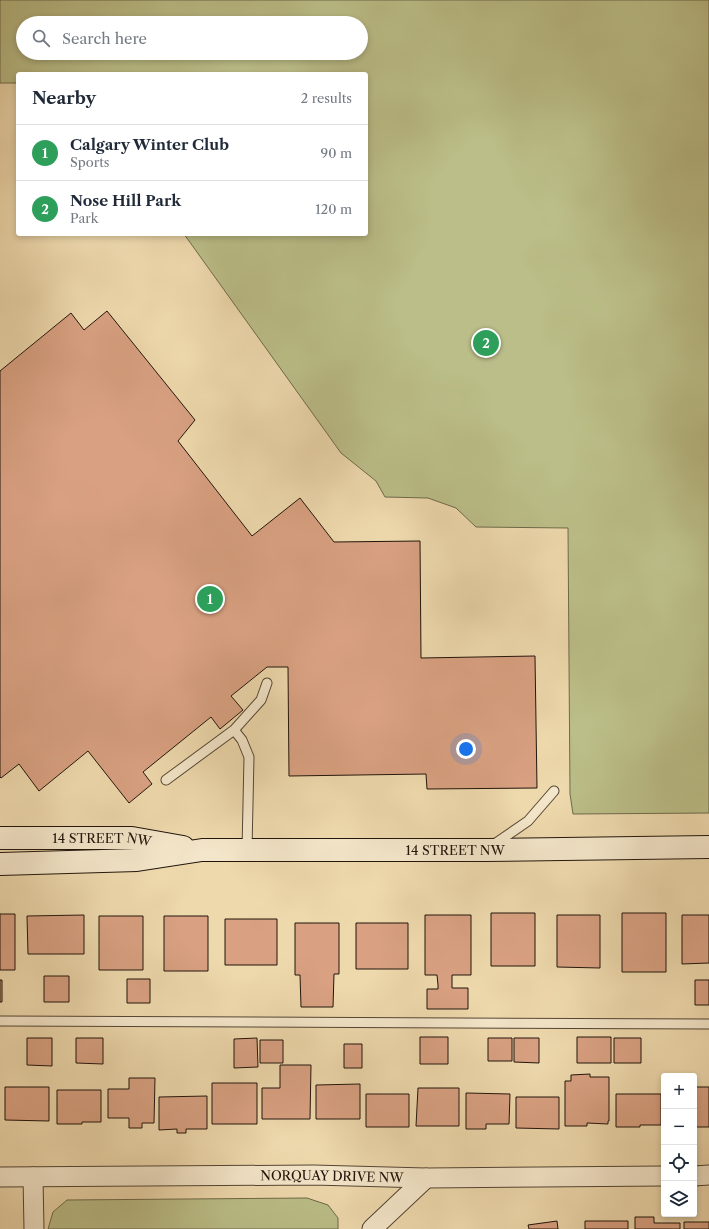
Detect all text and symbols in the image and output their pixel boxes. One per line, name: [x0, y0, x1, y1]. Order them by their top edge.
search box: [16, 16, 368, 60]
icon: search: [30, 27, 52, 49]
text: Search here: [62, 29, 147, 48]
text: Nearby: [32, 88, 96, 108]
text: 2 results: [301, 90, 352, 106]
text: Calgary Winter Club: [70, 135, 229, 154]
text: 1: [42, 145, 48, 161]
text: 90 m: [321, 145, 352, 161]
text: Sports: [70, 154, 109, 170]
text: Nose Hill Park: [70, 191, 181, 210]
text: 2: [41, 201, 49, 217]
text: 120 m: [315, 201, 352, 217]
text: Park: [70, 210, 98, 226]
pin: 2: [473, 328, 499, 358]
pin: 1: [197, 584, 223, 614]
your location: [456, 739, 476, 759]
street label: 14 STREET NW: [52, 829, 153, 849]
street label: 14 STREET NW: [406, 842, 506, 858]
map controls: [661, 1073, 697, 1217]
button: +: [661, 1073, 697, 1109]
button: −: [661, 1109, 697, 1145]
button: locate: [661, 1145, 697, 1181]
street label: NORQUAY DRIVE NW: [260, 1167, 405, 1185]
button: layers: [661, 1181, 697, 1217]

